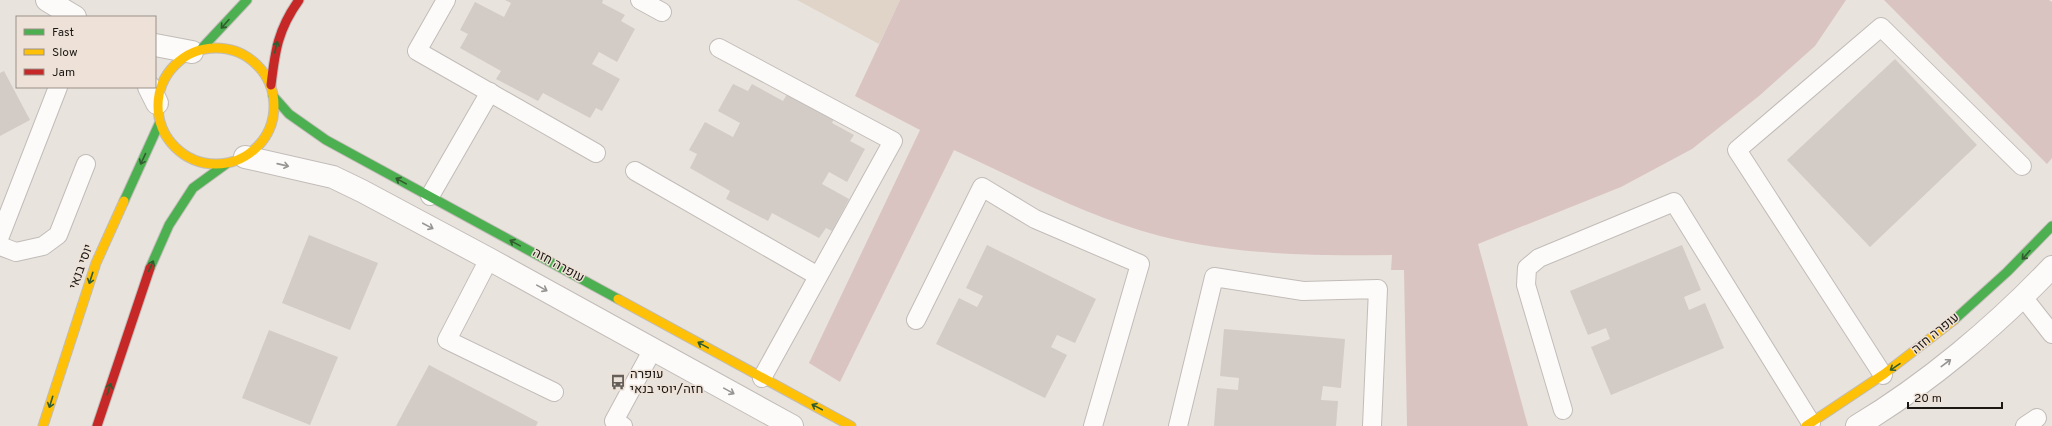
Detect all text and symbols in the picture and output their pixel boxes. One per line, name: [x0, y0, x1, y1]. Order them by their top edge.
legend: [16, 16, 156, 88]
one-way arrow: [220, 19, 229, 30]
text: Fast: [52, 25, 74, 41]
one-way arrow: [273, 40, 281, 53]
text: Slow: [52, 45, 78, 61]
text: Jam: [52, 65, 75, 81]
one-way arrow: [139, 152, 146, 164]
one-way arrow: [276, 161, 289, 169]
one-way arrow: [395, 176, 407, 184]
one-way arrow: [422, 223, 434, 230]
one-way arrow: [509, 238, 521, 246]
street label: יוסי בנאי: [66, 242, 98, 292]
street label: עופרה חזה: [529, 245, 587, 287]
one-way arrow: [2021, 250, 2031, 260]
one-way arrow: [148, 260, 155, 272]
one-way arrow: [87, 271, 94, 284]
one-way arrow: [536, 284, 548, 292]
street label: עופרה חזה: [1909, 310, 1963, 358]
one-way arrow: [697, 341, 709, 349]
one-way arrow: [1940, 359, 1951, 367]
one-way arrow: [1890, 363, 1901, 371]
place label: עופרה חזה/יוסי בנאי: [630, 367, 703, 398]
bus stop icon: עופרה חזה/יוסי בנאי: [609, 373, 627, 391]
one-way arrow: [105, 383, 113, 395]
scale bar: [1908, 384, 2002, 410]
one-way arrow: [723, 388, 735, 396]
text: 20 m: [1914, 391, 1942, 407]
one-way arrow: [46, 395, 54, 407]
one-way arrow: [811, 403, 823, 411]

